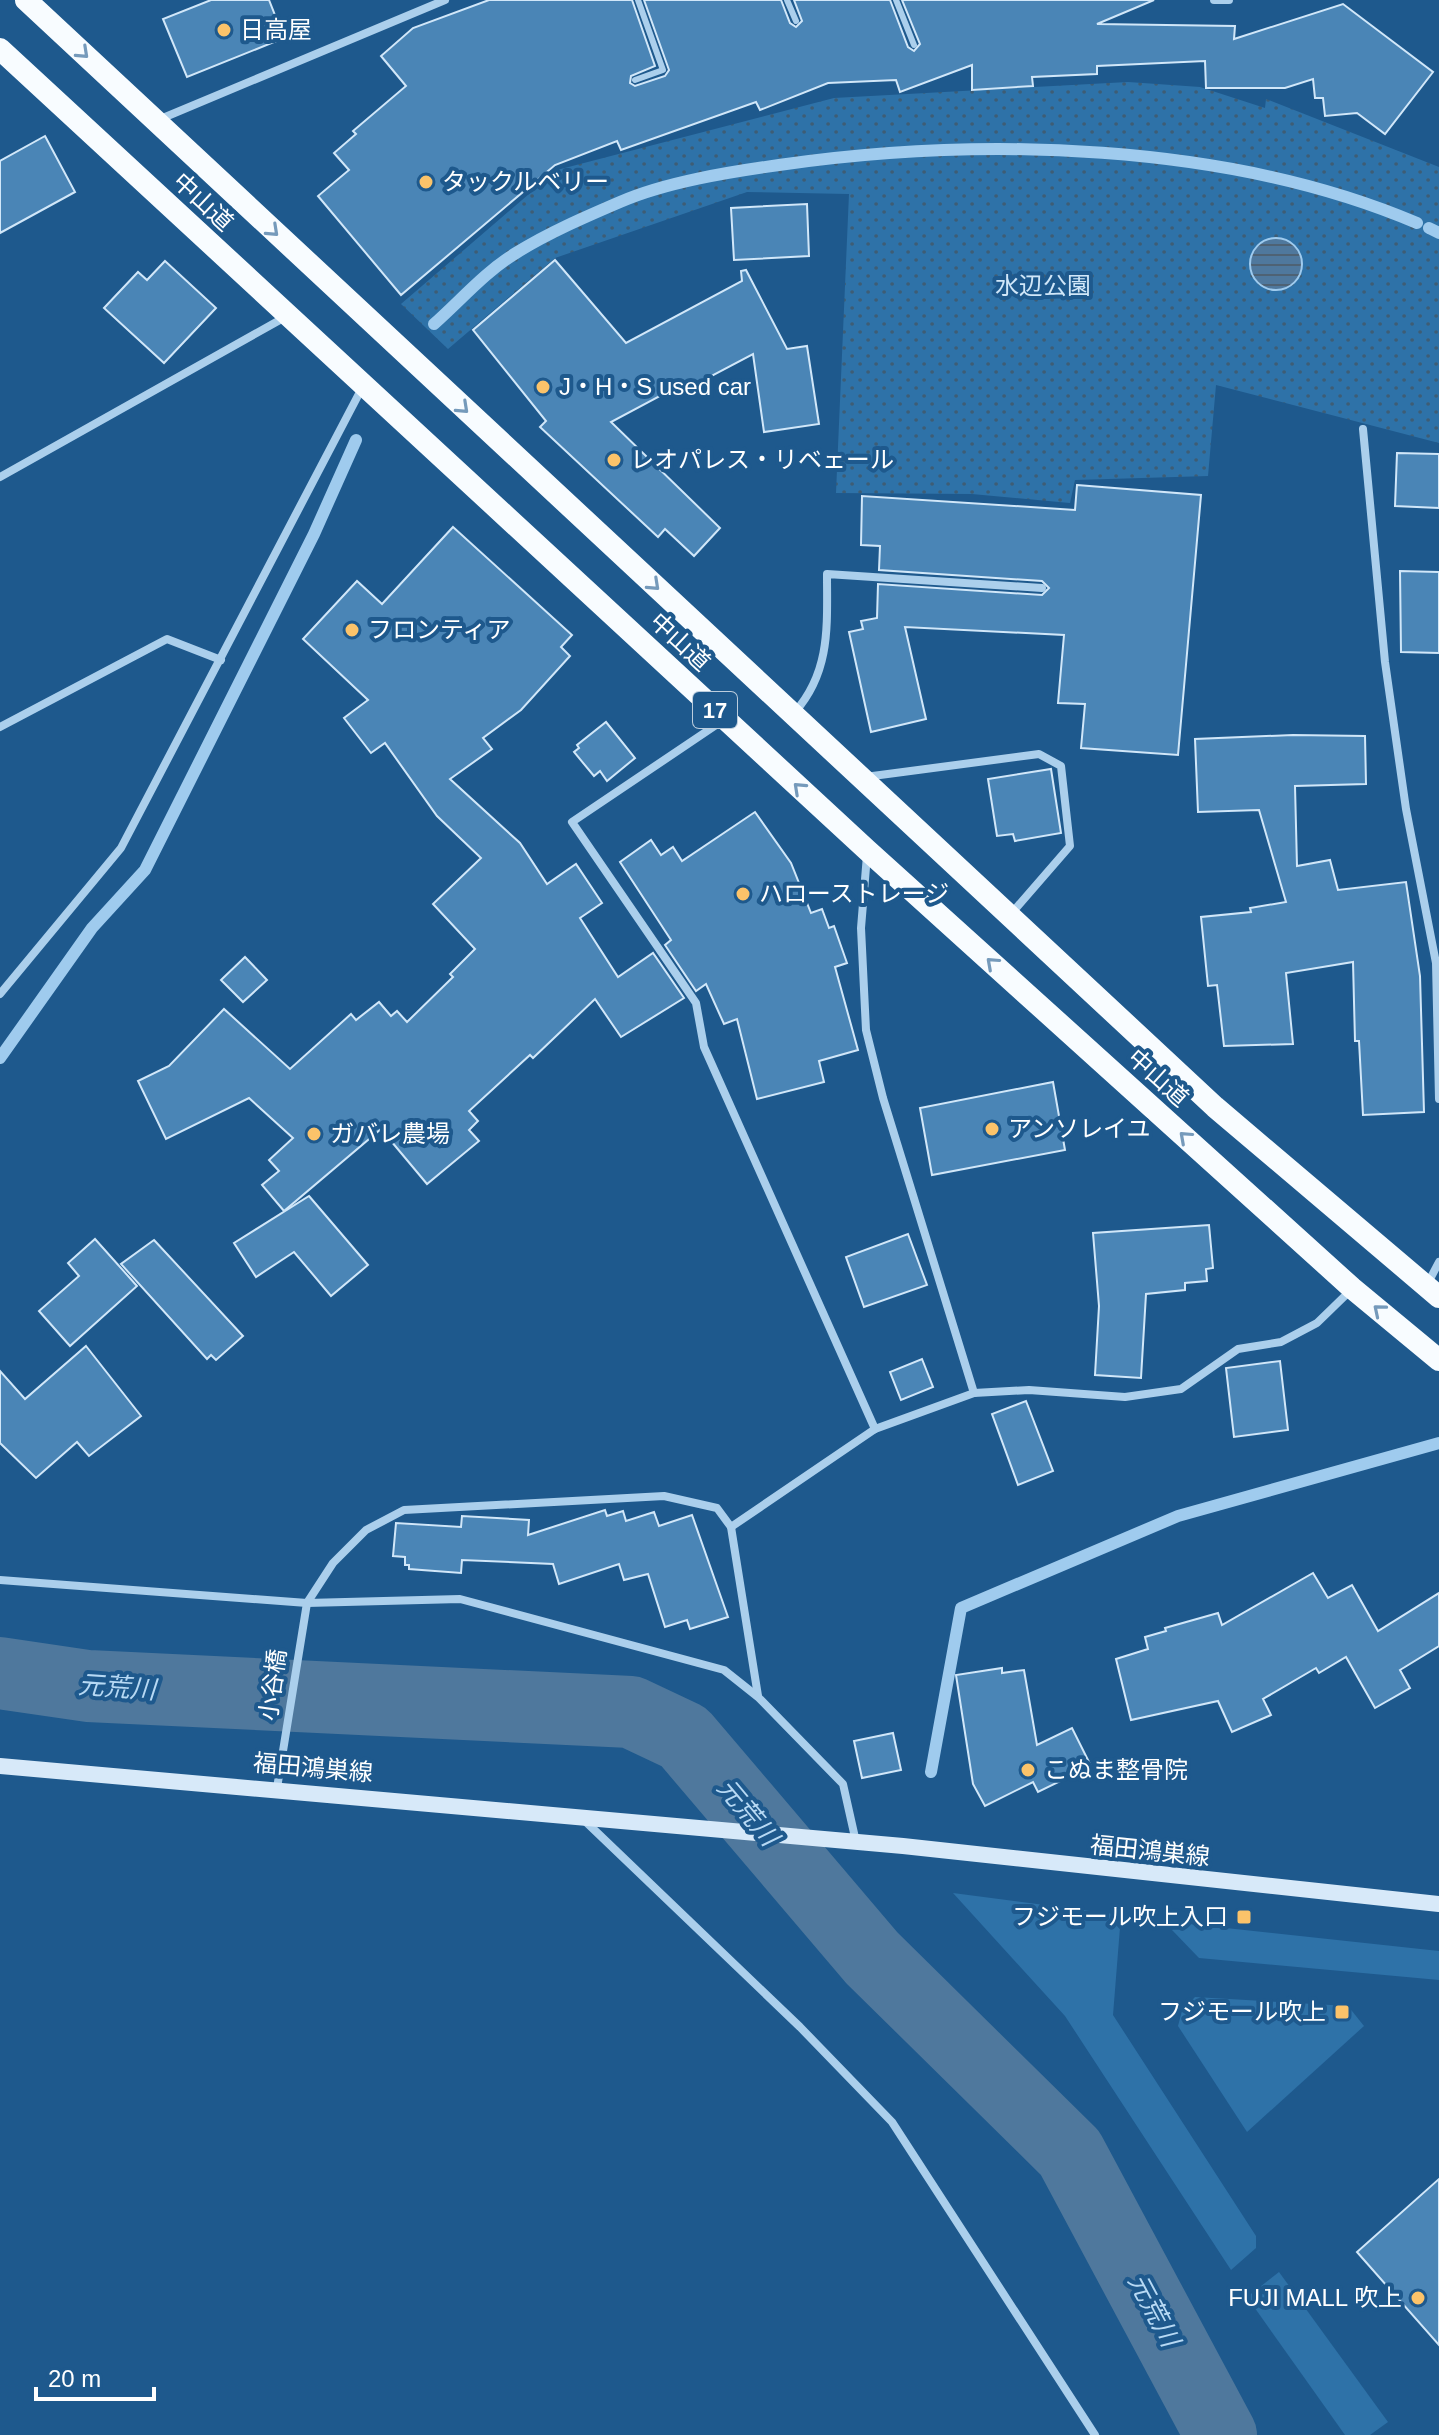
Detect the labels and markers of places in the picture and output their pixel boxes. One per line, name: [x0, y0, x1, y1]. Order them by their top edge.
place label: 日高屋: [240, 16, 312, 43]
marker: 日高屋: [215, 21, 233, 39]
place label: タックルベリー: [442, 168, 609, 195]
marker: タックルベリー: [417, 173, 435, 191]
place label: J・H・S used car: [559, 373, 751, 400]
marker: J・H・S used car: [534, 378, 552, 396]
place label: レオパレス・リベェール: [630, 446, 894, 473]
marker: レオパレス・リベェール: [605, 451, 623, 469]
place label: フロンティア: [368, 616, 511, 643]
marker: フロンティア: [343, 621, 361, 639]
place label: ハローストレージ: [759, 880, 949, 907]
marker: ハローストレージ: [734, 885, 752, 903]
place label: アンソレイユ: [1008, 1115, 1151, 1142]
place label: ガバレ農場: [330, 1120, 450, 1147]
marker: アンソレイユ: [983, 1120, 1001, 1138]
marker: ガバレ農場: [305, 1125, 323, 1143]
place label: こぬま整骨院: [1044, 1756, 1188, 1783]
marker: こぬま整骨院: [1019, 1761, 1037, 1779]
place label: フジモール吹上入口: [1012, 1903, 1228, 1930]
marker: フジモール吹上入口: [1235, 1908, 1253, 1926]
place label: フジモール吹上: [1158, 1998, 1326, 2025]
marker: フジモール吹上: [1333, 2003, 1351, 2021]
place label: FUJI MALL 吹上: [1228, 2284, 1402, 2311]
marker: FUJI MALL 吹上: [1409, 2289, 1427, 2307]

